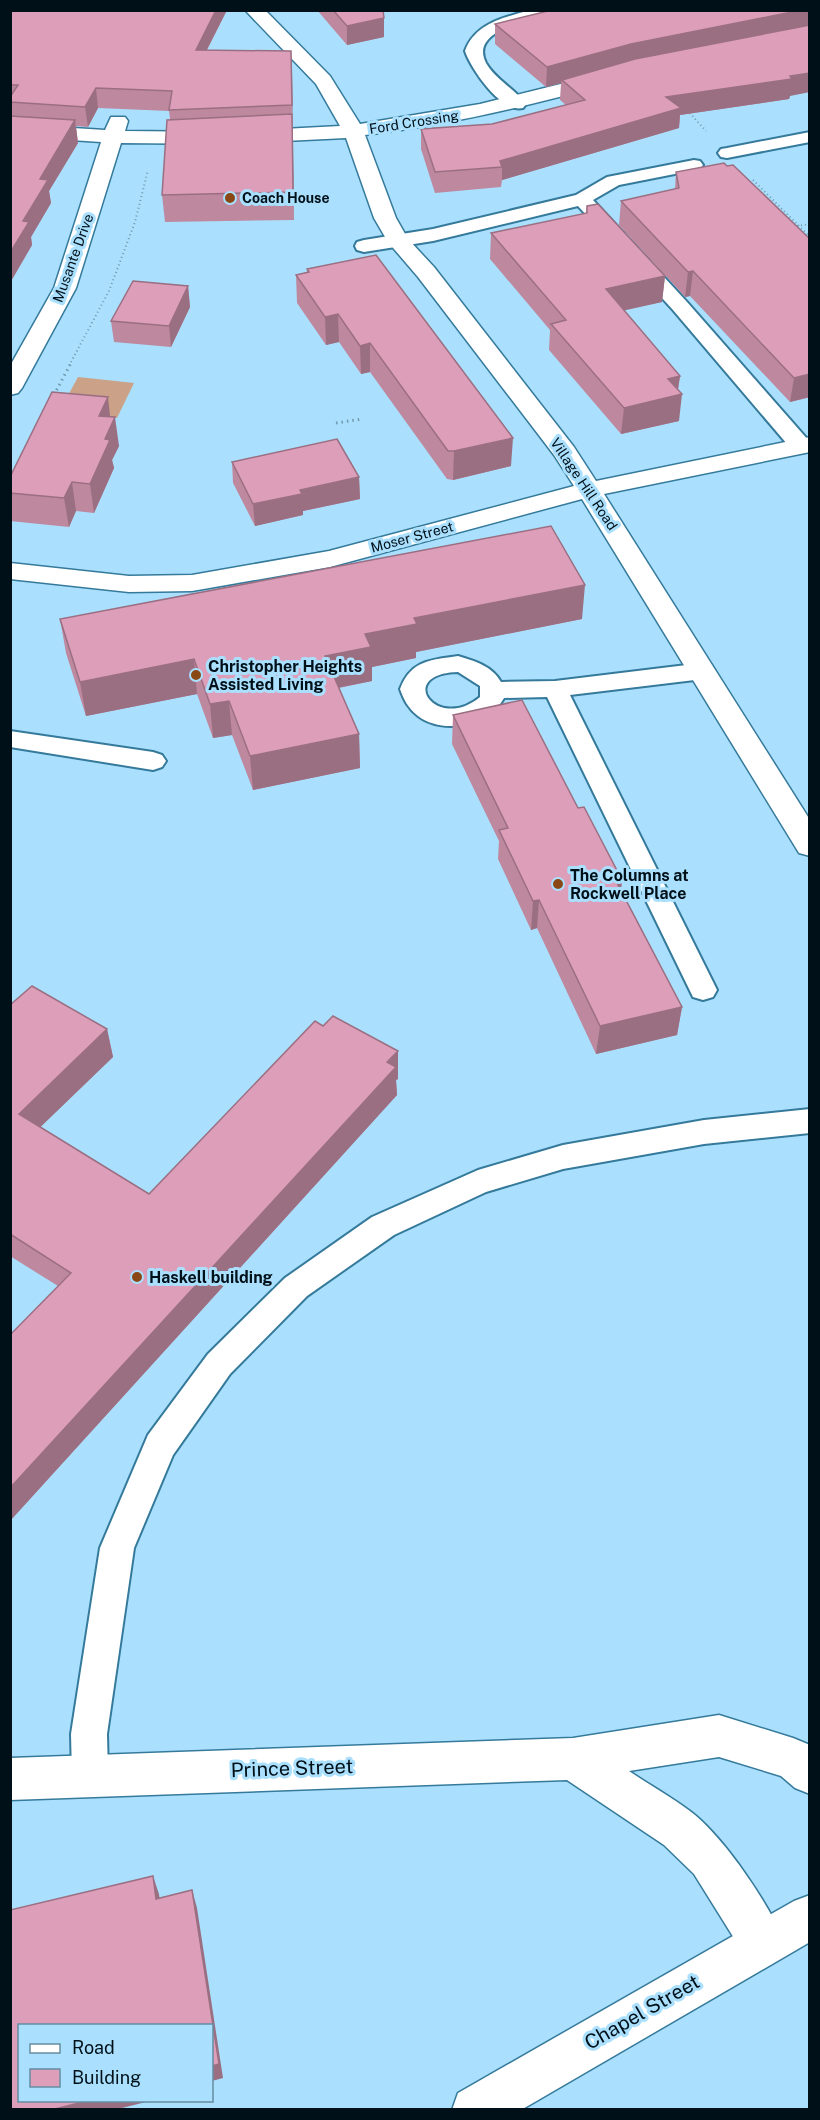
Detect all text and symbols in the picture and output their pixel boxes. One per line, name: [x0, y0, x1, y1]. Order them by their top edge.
street label: Ford Crossing: [368, 107, 460, 137]
place label: Coach House: [242, 190, 329, 206]
marker: Coach House: [223, 191, 237, 205]
street label: Musante Drive: [50, 211, 96, 305]
street label: Village Hill Road: [547, 435, 621, 533]
street label: Moser Street: [369, 518, 455, 556]
place label: Christopher Heights Assisted Living: [208, 657, 362, 694]
marker: Christopher Heights Assisted Living: [189, 668, 203, 682]
place label: The Columns at Rockwell Place: [570, 866, 689, 903]
marker: The Columns at Rockwell Place: [551, 877, 565, 891]
place label: Haskell building: [149, 1268, 273, 1287]
marker: Haskell building: [130, 1270, 144, 1284]
street label: Prince Street: [230, 1754, 354, 1782]
street label: Chapel Street: [580, 1969, 704, 2055]
legend: [18, 2024, 213, 2102]
text: Road: [72, 2037, 115, 2058]
text: Building: [72, 2067, 141, 2088]

